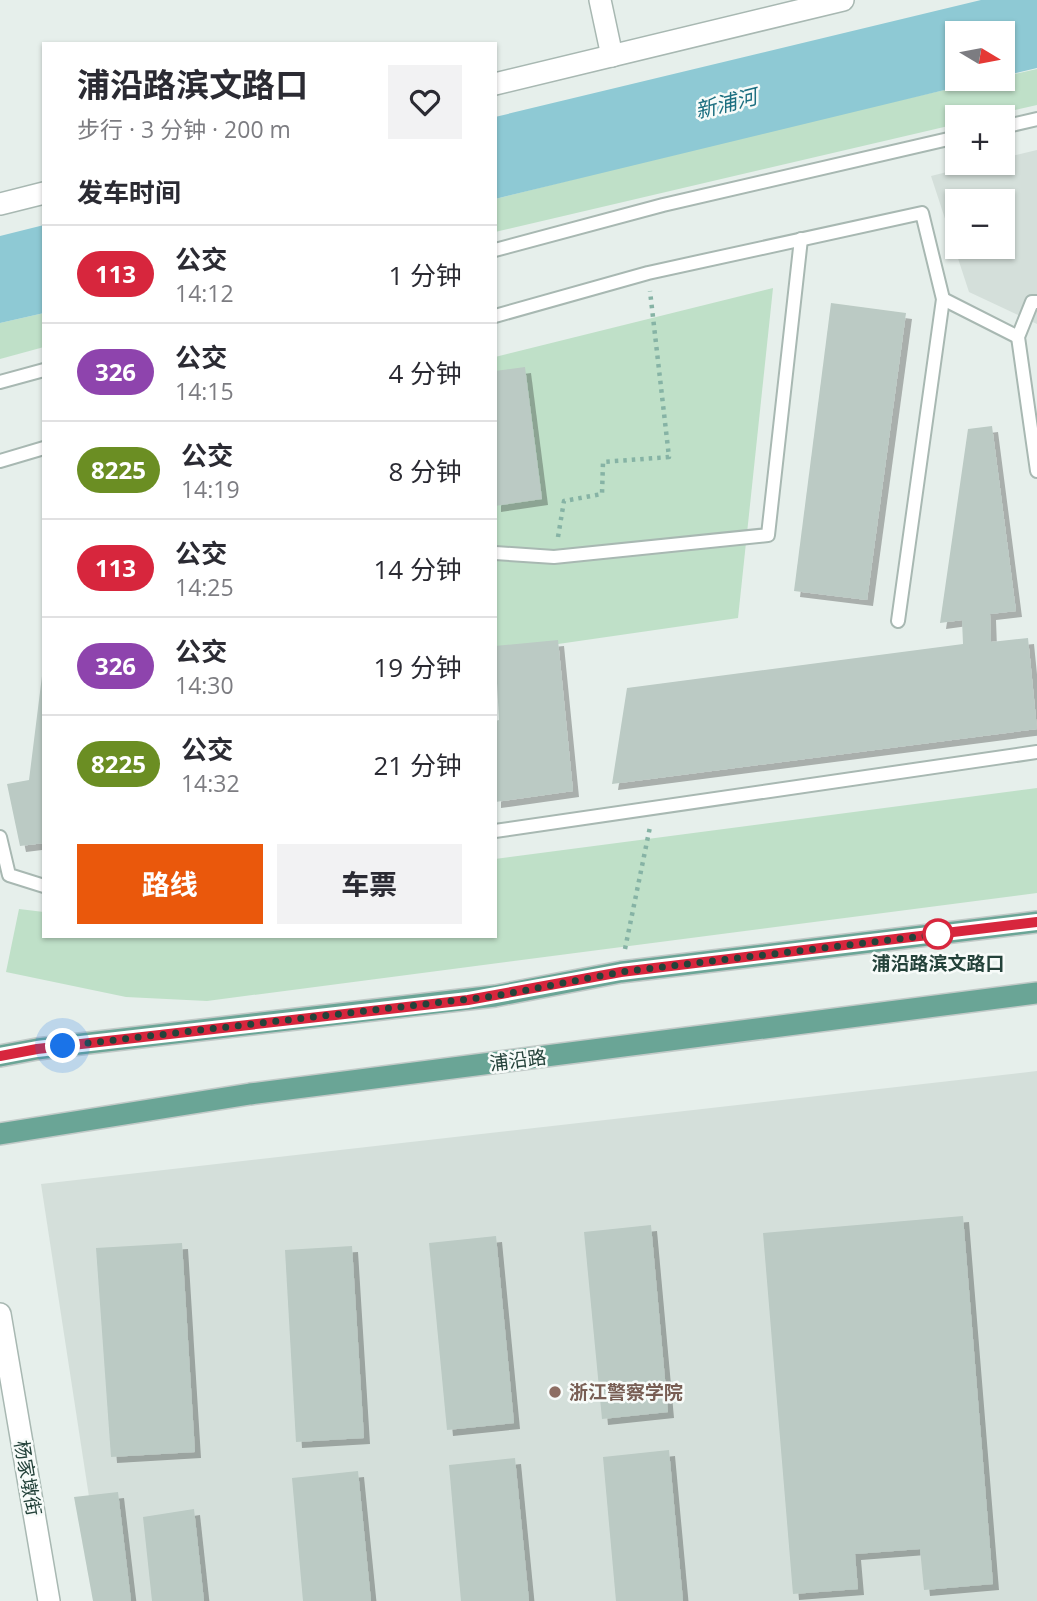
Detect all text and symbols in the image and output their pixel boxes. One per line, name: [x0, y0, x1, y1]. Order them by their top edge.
north arrow: [945, 21, 1015, 91]
map controls: [945, 21, 1015, 259]
text: 浦沿路滨文路口: [77, 62, 308, 107]
button: heart: [388, 65, 462, 139]
water label: 新浦河: [692, 81, 764, 124]
button: +: [945, 105, 1015, 175]
text: 步行 · 3 分钟 · 200 m: [77, 113, 291, 145]
text: 发车时间: [77, 174, 181, 210]
button: −: [945, 189, 1015, 259]
text: 公交: [175, 241, 227, 277]
text: 113: [95, 257, 136, 290]
text: 1 分钟: [388, 257, 462, 293]
text: 14:12: [175, 277, 234, 309]
text: 公交: [175, 339, 227, 375]
text: 326: [95, 355, 136, 388]
text: 4 分钟: [388, 355, 462, 391]
text: 14:15: [175, 375, 234, 407]
text: 公交: [181, 437, 233, 473]
text: 8225: [91, 453, 146, 486]
text: 8 分钟: [388, 453, 462, 489]
text: 14:19: [181, 473, 240, 505]
text: 公交: [175, 535, 227, 571]
text: 113: [95, 551, 136, 584]
text: 14 分钟: [374, 551, 462, 587]
text: 14:25: [175, 571, 234, 603]
text: 公交: [175, 633, 227, 669]
text: 326: [95, 649, 136, 682]
text: 19 分钟: [374, 649, 462, 685]
text: 14:30: [175, 669, 234, 701]
text: 公交: [181, 731, 233, 767]
text: 8225: [91, 747, 146, 780]
text: 21 分钟: [374, 747, 462, 783]
text: 14:32: [181, 767, 240, 799]
button: 路线: [77, 844, 263, 924]
button: 车票: [277, 844, 462, 924]
marker: 浦沿路滨文路口: [923, 919, 953, 949]
place label: 浦沿路滨文路口: [871, 950, 1005, 976]
your location: [45, 1028, 80, 1063]
street label: 浦沿路: [488, 1044, 548, 1076]
place label: 浙江警察学院: [569, 1379, 683, 1405]
marker: 浙江警察学院: [547, 1384, 563, 1400]
street label: 杨家墩街: [9, 1438, 47, 1518]

